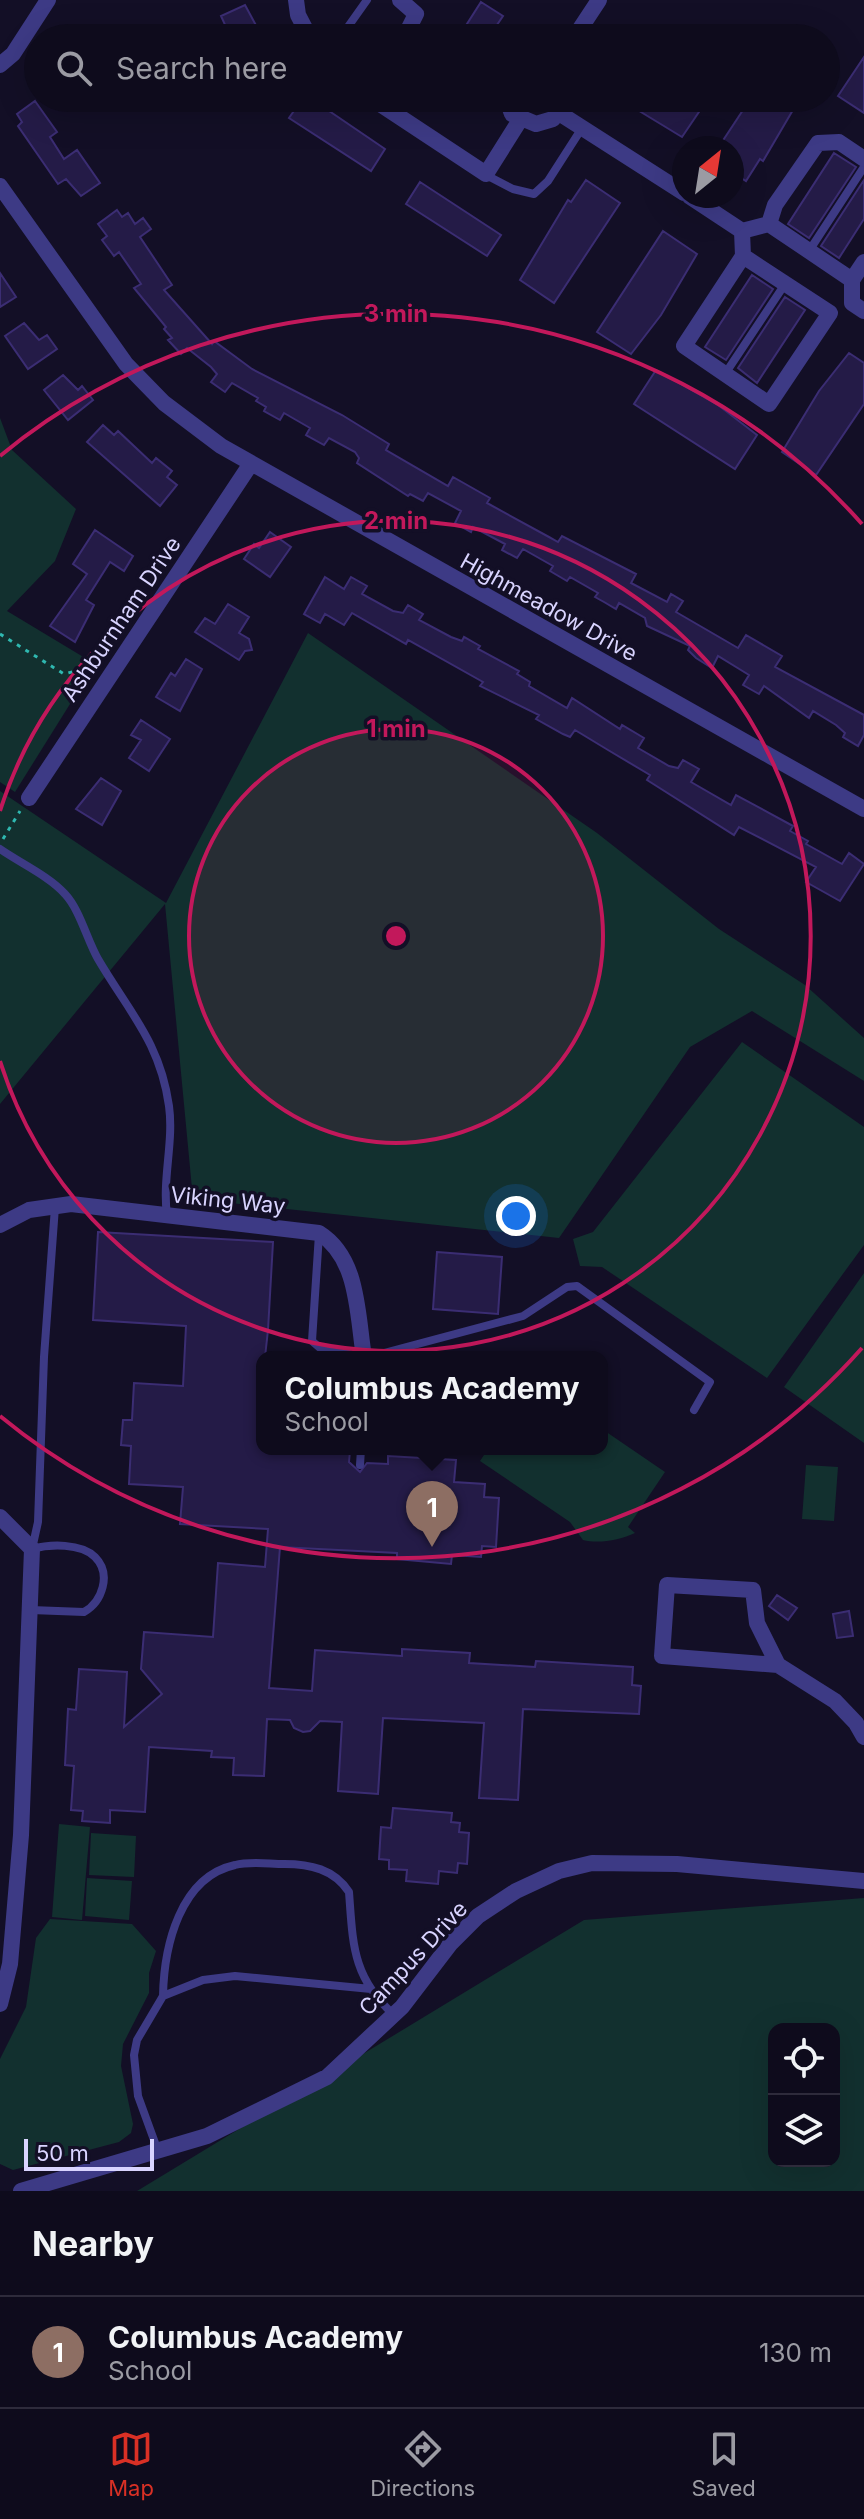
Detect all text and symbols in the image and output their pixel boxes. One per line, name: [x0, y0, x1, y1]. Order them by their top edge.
search box: [24, 24, 840, 112]
icon: search: [52, 46, 96, 90]
text: Search here: [116, 50, 288, 86]
north arrow: [672, 136, 744, 208]
text: 3 min: [364, 299, 428, 328]
text: 2 min: [364, 506, 428, 535]
street label: Ashburnham Drive: [56, 532, 186, 706]
street label: Highmeadow Drive: [456, 548, 642, 666]
text: 1 min: [366, 714, 426, 743]
centre of rings: [382, 922, 410, 950]
street label: Viking Way: [169, 1181, 287, 1219]
your location: [496, 1196, 536, 1236]
popup: [256, 1351, 608, 1455]
text: Columbus Academy: [284, 1370, 580, 1406]
text: School: [284, 1406, 369, 1437]
pin: 1: [406, 1481, 458, 1547]
street label: Campus Drive: [354, 1896, 472, 2020]
map controls: [768, 2023, 840, 2167]
button: locate: [768, 2023, 840, 2095]
button: layers: [768, 2095, 840, 2167]
scale bar: [24, 2135, 154, 2171]
text: 50 m: [36, 2140, 89, 2166]
text: Nearby: [32, 2223, 154, 2264]
text: Columbus Academy: [108, 2319, 403, 2355]
text: 1: [52, 2337, 64, 2368]
text: 130 m: [759, 2337, 832, 2368]
text: School: [108, 2355, 192, 2386]
tab: Map: [108, 2427, 154, 2501]
tab: Directions: [370, 2427, 475, 2501]
tab: Saved: [691, 2427, 756, 2501]

